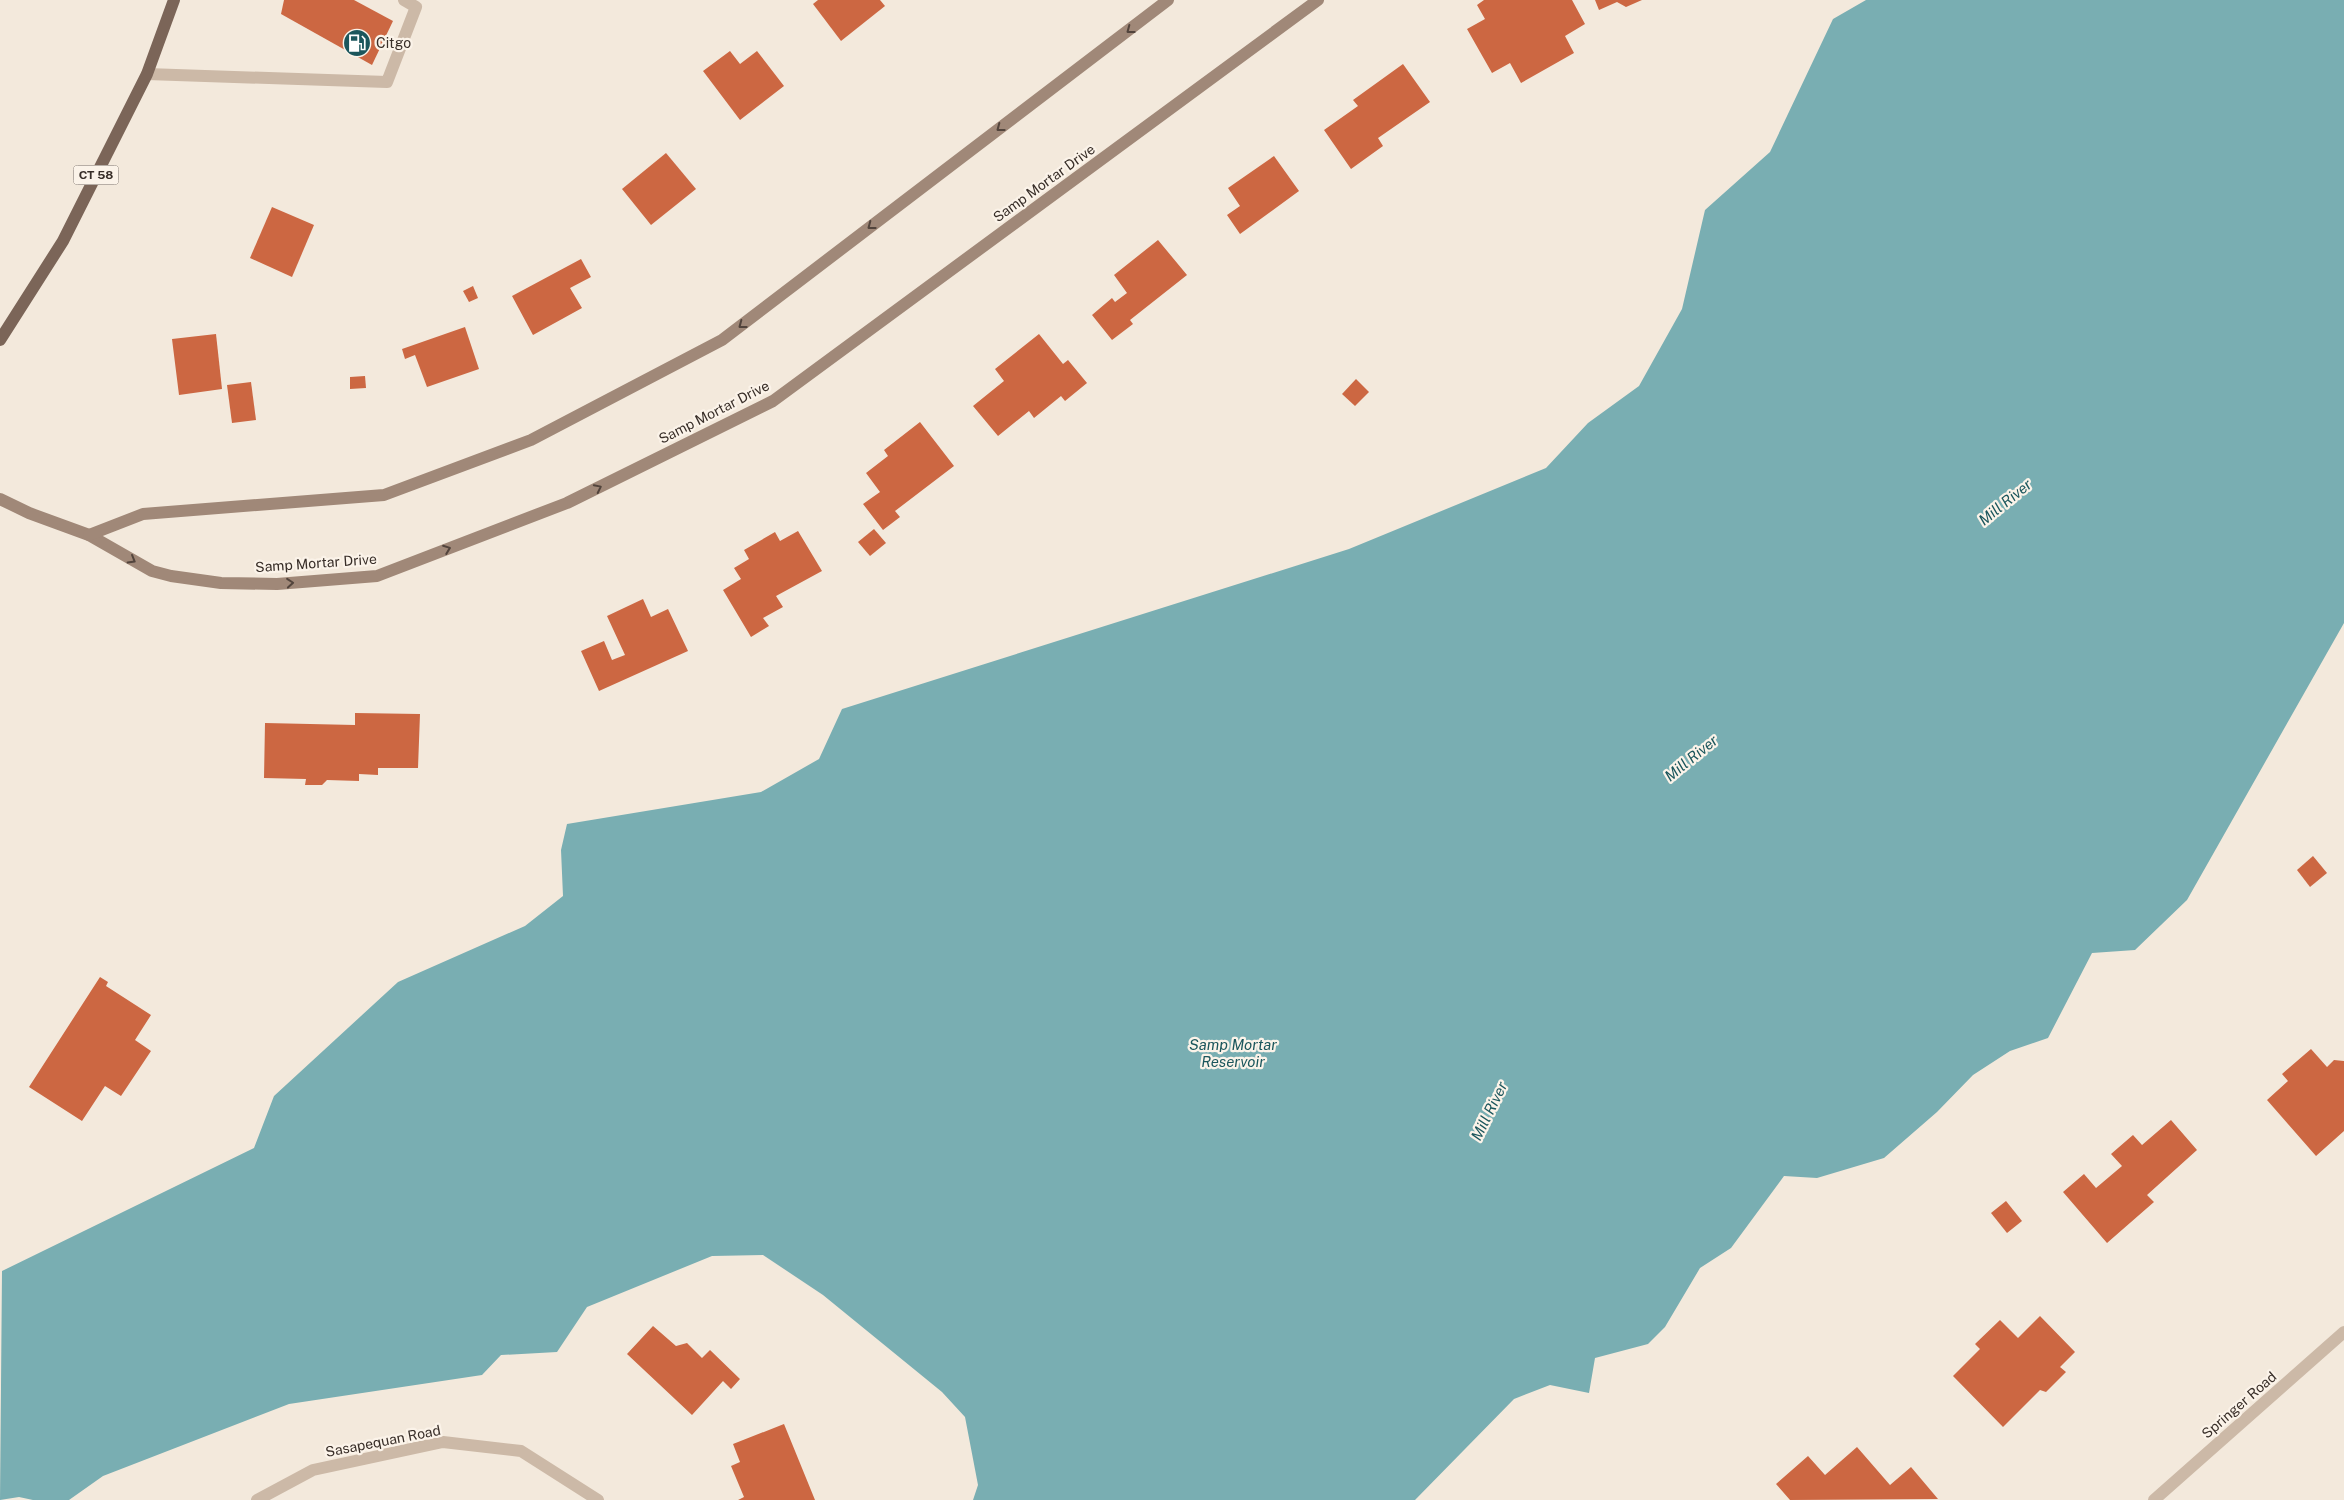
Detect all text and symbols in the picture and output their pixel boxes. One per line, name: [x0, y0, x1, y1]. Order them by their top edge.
one-way arrow: [1127, 24, 1136, 32]
fuel station icon: Citgo: [342, 28, 372, 58]
place label: Citgo: [376, 35, 411, 51]
one-way arrow: [996, 122, 1006, 131]
street label: Samp Mortar Drive: [990, 141, 1098, 225]
road number: CT 58: [74, 166, 118, 184]
one-way arrow: [868, 221, 877, 229]
one-way arrow: [739, 319, 748, 327]
street label: Samp Mortar Drive: [656, 377, 772, 447]
water label: Mill River: [1975, 475, 2035, 528]
one-way arrow: [592, 484, 601, 494]
one-way arrow: [442, 545, 451, 555]
street label: Samp Mortar Drive: [255, 551, 377, 575]
one-way arrow: [126, 553, 135, 563]
one-way arrow: [286, 578, 294, 589]
water label: Mill River: [1661, 731, 1721, 784]
water label: Samp Mortar Reservoir: [1189, 1036, 1277, 1070]
water label: Mill River: [1468, 1079, 1511, 1143]
street label: Springer Road: [2199, 1368, 2279, 1442]
street label: Sasapequan Road: [324, 1422, 442, 1460]

